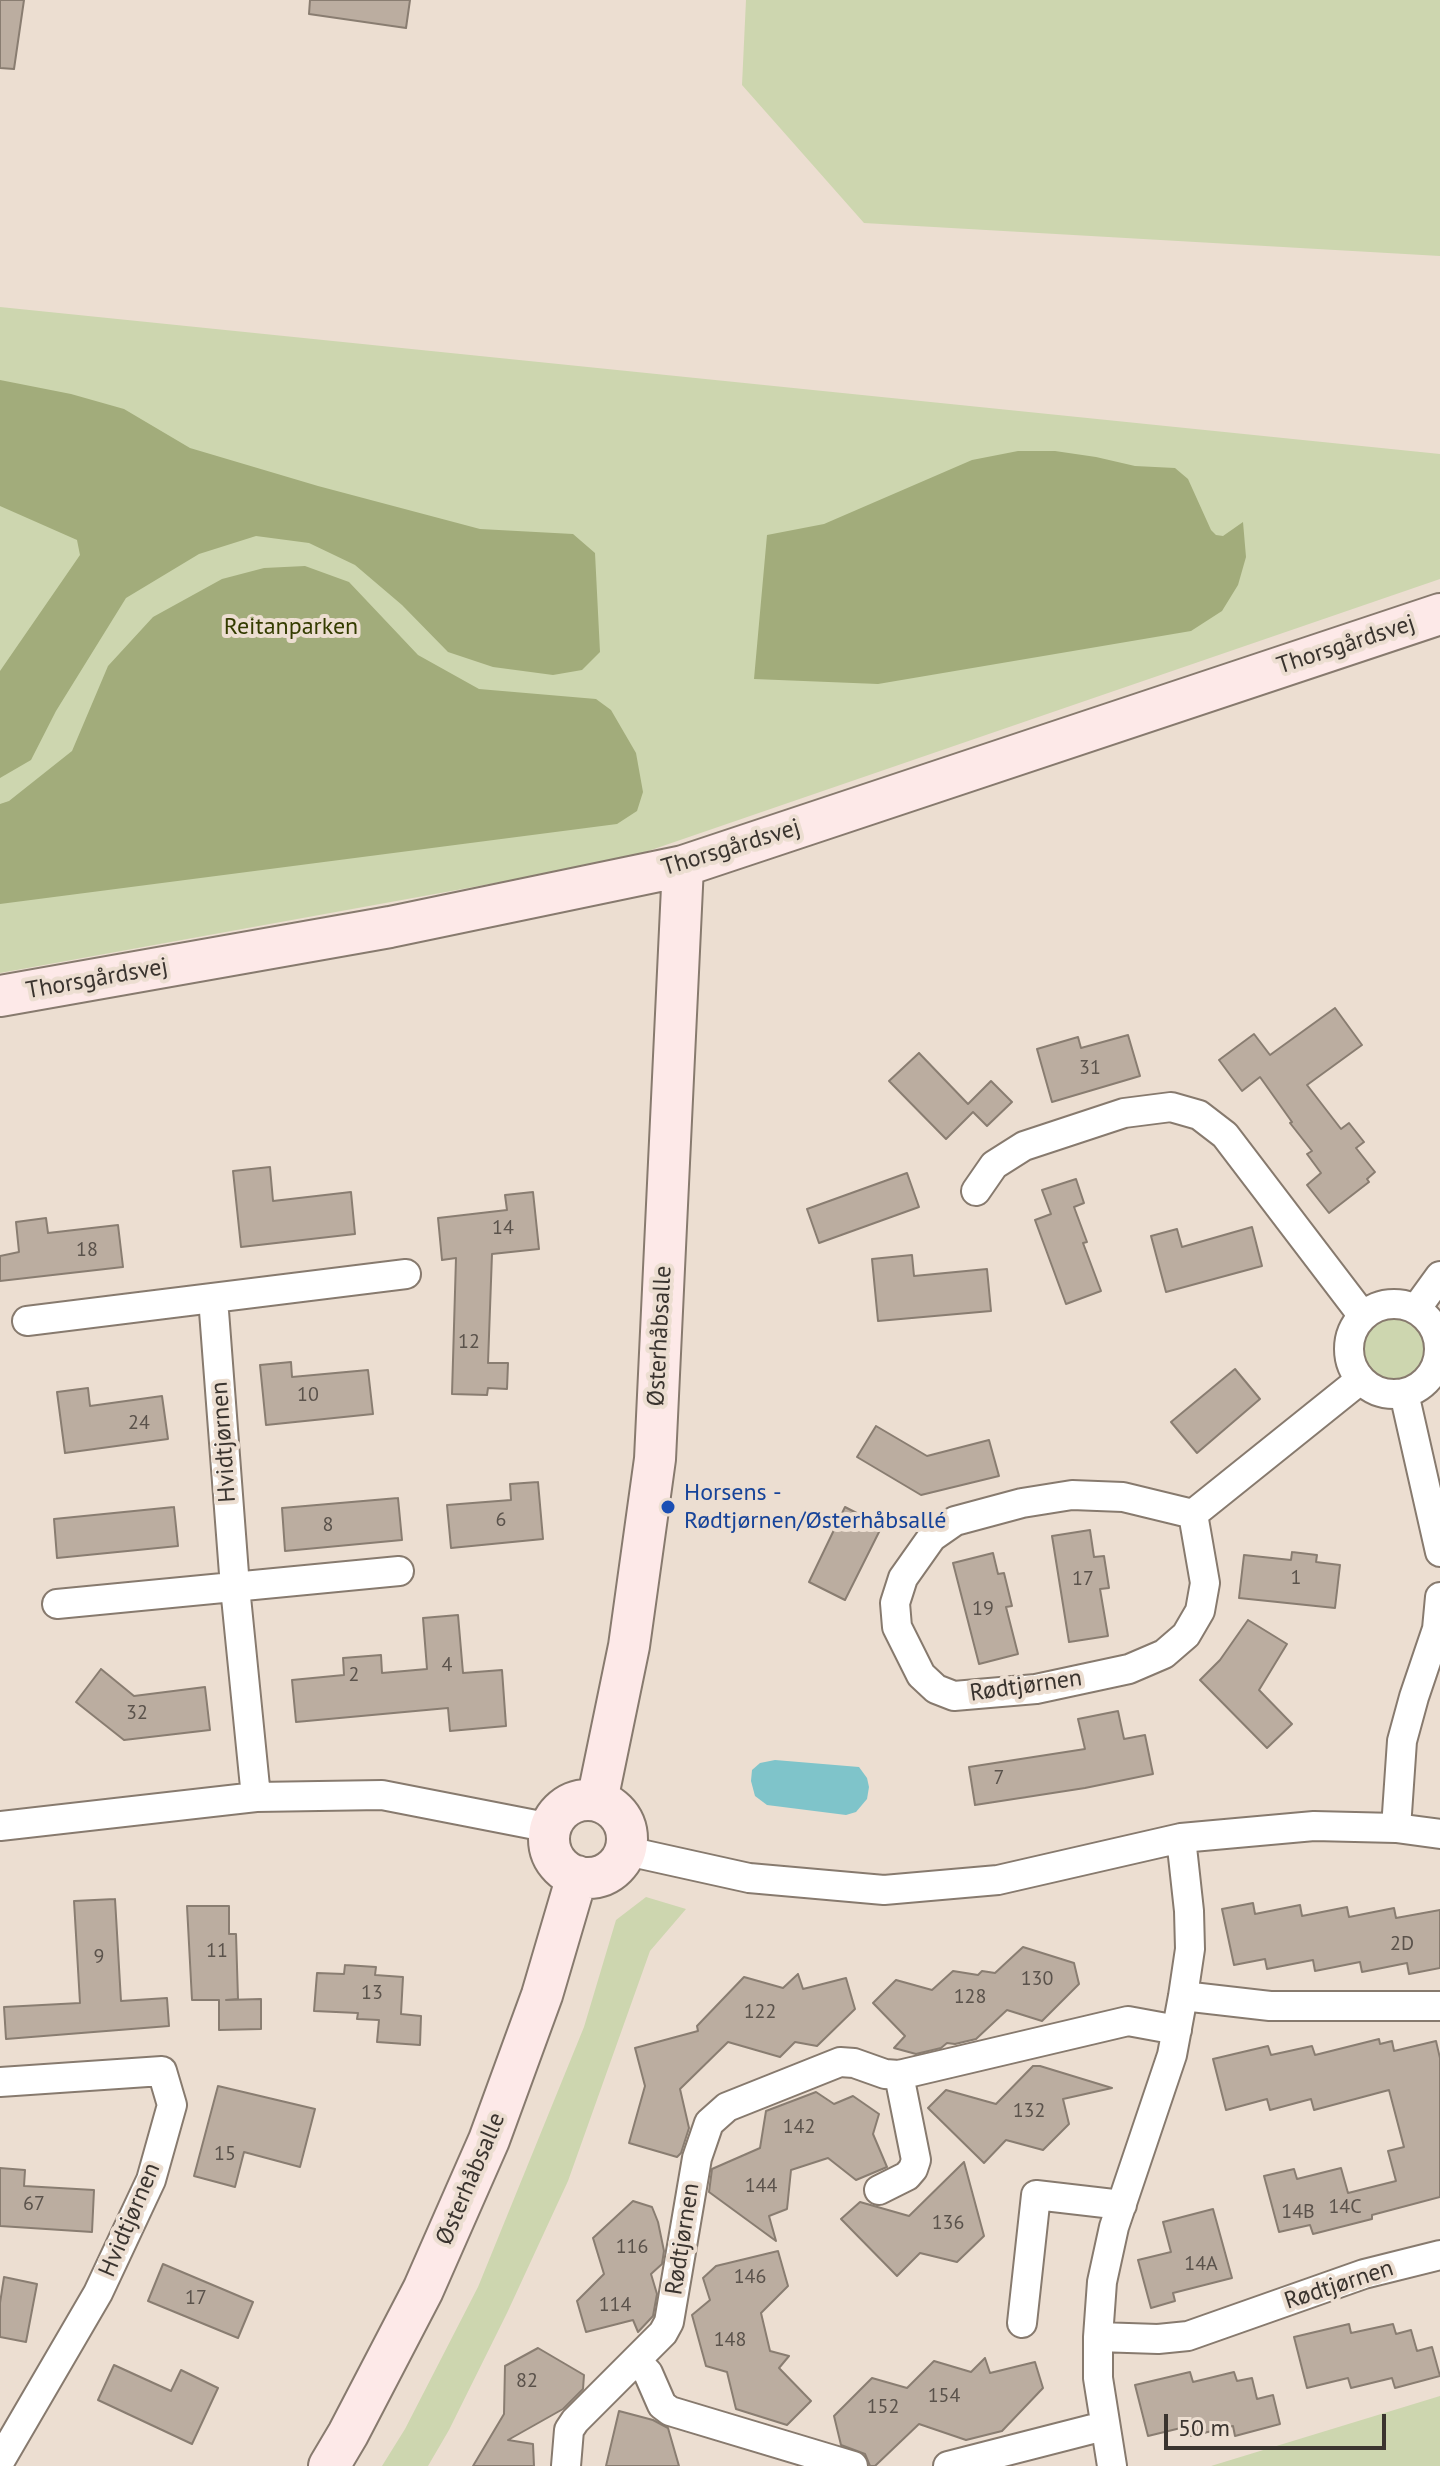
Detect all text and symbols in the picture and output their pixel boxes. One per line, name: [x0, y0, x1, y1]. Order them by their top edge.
street label: Thorsgårdsvej: [1273, 609, 1419, 681]
park label: Reitanparken: [224, 613, 358, 641]
street label: Thorsgårdsvej: [658, 813, 804, 883]
street label: Thorsgårdsvej: [24, 952, 170, 1006]
house number: 31: [1079, 1056, 1101, 1080]
house number: 14: [492, 1216, 514, 1240]
house number: 18: [76, 1238, 98, 1262]
street label: Østerhåbsalle: [642, 1265, 678, 1407]
house number: 12: [458, 1330, 480, 1354]
street label: Hvidtjørnen: [205, 1381, 243, 1503]
house number: 10: [297, 1383, 319, 1407]
house number: 24: [128, 1411, 150, 1435]
place label: Horsens - Rødtjørnen/Østerhåbsallé: [684, 1479, 946, 1535]
marker: Horsens - Rødtjørnen/Østerhåbsallé: [659, 1498, 677, 1516]
house number: 6: [496, 1508, 506, 1532]
house number: 8: [323, 1513, 333, 1537]
house number: 1: [1291, 1566, 1301, 1590]
house number: 17: [1072, 1567, 1094, 1591]
house number: 19: [972, 1597, 994, 1621]
house number: 4: [442, 1653, 452, 1677]
house number: 2: [349, 1663, 359, 1687]
street label: Rødtjørnen: [968, 1664, 1084, 1708]
house number: 32: [126, 1701, 148, 1725]
house number: 7: [994, 1766, 1004, 1790]
house number: 2D: [1390, 1932, 1414, 1956]
house number: 11: [206, 1939, 228, 1963]
house number: 9: [94, 1945, 104, 1969]
house number: 130: [1021, 1967, 1053, 1991]
house number: 13: [361, 1981, 383, 2005]
house number: 128: [954, 1985, 986, 2009]
house number: 122: [744, 2000, 776, 2024]
house number: 132: [1013, 2099, 1045, 2123]
street label: Østerhåbsalle: [430, 2109, 512, 2249]
house number: 142: [783, 2115, 815, 2139]
house number: 15: [214, 2142, 236, 2166]
street label: Hvidtjørnen: [93, 2159, 167, 2281]
house number: 144: [745, 2174, 777, 2198]
street label: Rødtjørnen: [660, 2181, 706, 2297]
house number: 67: [23, 2192, 45, 2216]
house number: 14C: [1328, 2195, 1362, 2219]
house number: 14B: [1281, 2200, 1315, 2224]
house number: 136: [932, 2211, 964, 2235]
house number: 116: [616, 2235, 648, 2259]
house number: 14A: [1184, 2252, 1218, 2276]
street label: Rødtjørnen: [1281, 2254, 1397, 2316]
house number: 146: [734, 2265, 766, 2289]
house number: 17: [185, 2286, 207, 2310]
house number: 114: [599, 2293, 631, 2317]
house number: 148: [714, 2328, 746, 2352]
house number: 82: [516, 2369, 538, 2393]
house number: 154: [928, 2384, 960, 2408]
house number: 152: [867, 2395, 899, 2419]
scale bar: [1168, 2398, 1390, 2448]
text: 50 m: [1178, 2412, 1230, 2443]

